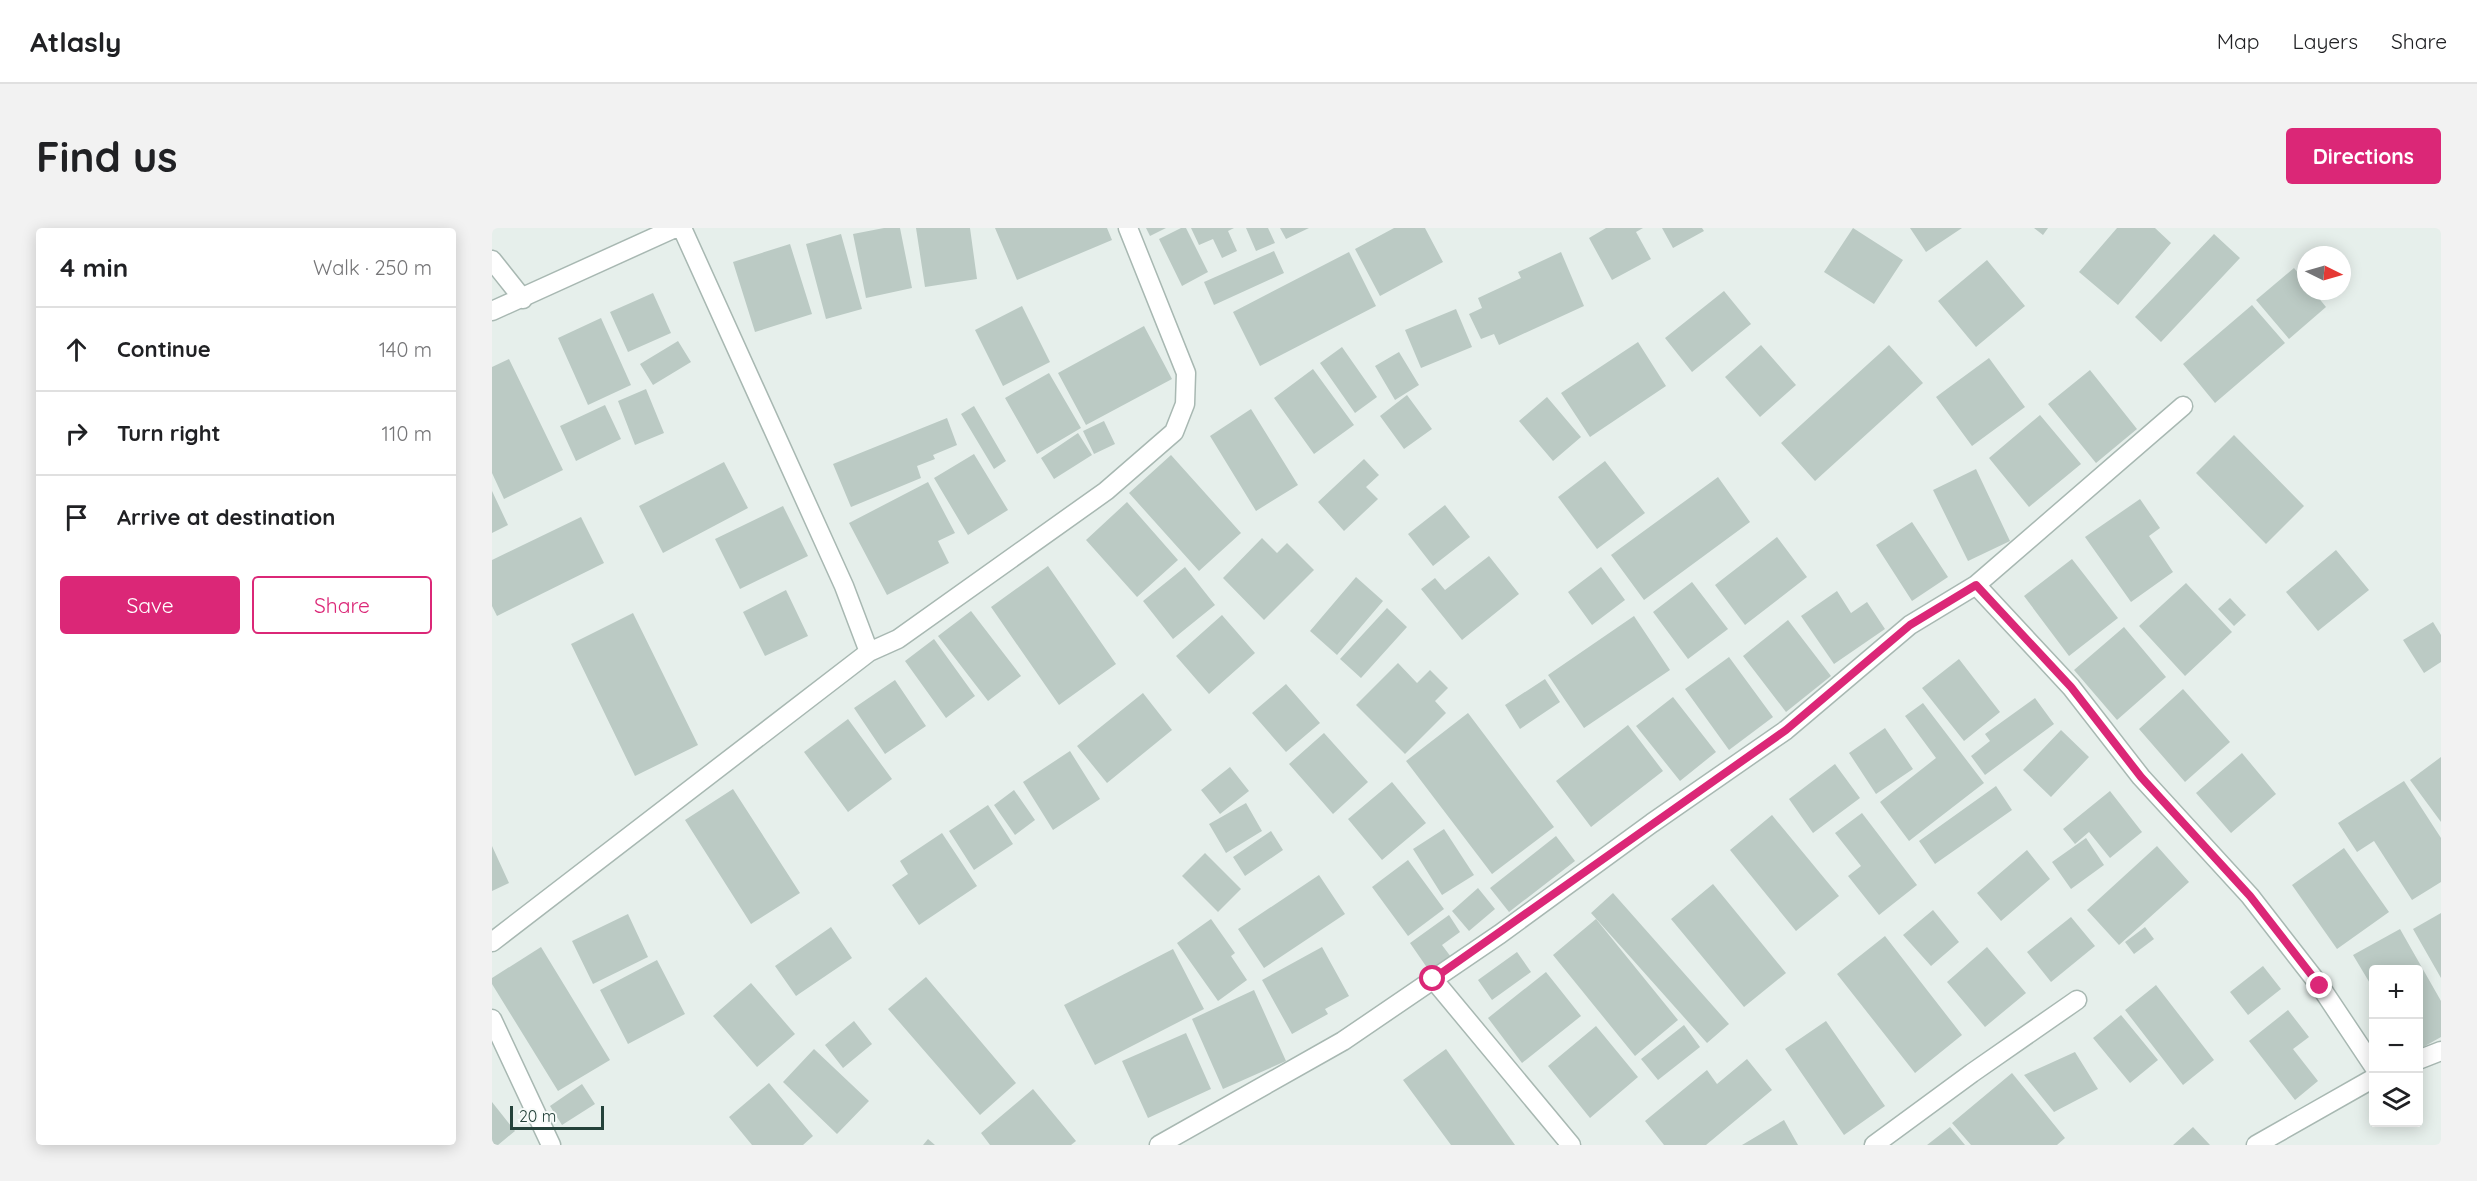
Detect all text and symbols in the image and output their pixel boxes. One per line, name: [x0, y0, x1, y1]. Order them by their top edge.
text: Atlasly: [30, 24, 121, 59]
text: Map: [2217, 28, 2260, 54]
text: Layers: [2293, 28, 2358, 54]
text: Share: [2391, 28, 2447, 54]
button: Directions: [2286, 128, 2441, 184]
text: Find us: [36, 130, 178, 183]
north arrow: [2297, 246, 2351, 300]
text: 4 min: [60, 251, 128, 284]
text: Walk · 250 m: [313, 255, 432, 280]
icon: ahead: [60, 333, 93, 366]
text: Continue: [117, 335, 211, 363]
text: 140 m: [379, 337, 432, 362]
icon: right: [60, 417, 93, 450]
text: Turn right: [117, 419, 221, 447]
text: 110 m: [382, 421, 432, 446]
icon: arrive: [60, 501, 93, 534]
text: Arrive at destination: [117, 503, 335, 531]
button: Save: [60, 576, 240, 634]
button: Share: [252, 576, 432, 634]
route start: [1419, 965, 1445, 991]
map controls: [2369, 965, 2423, 1127]
button: +: [2369, 965, 2423, 1019]
route end: [2306, 972, 2332, 998]
button: −: [2369, 1019, 2423, 1073]
button: layers: [2369, 1073, 2423, 1127]
scale bar: [510, 1103, 604, 1130]
text: 20 m: [519, 1106, 556, 1126]

